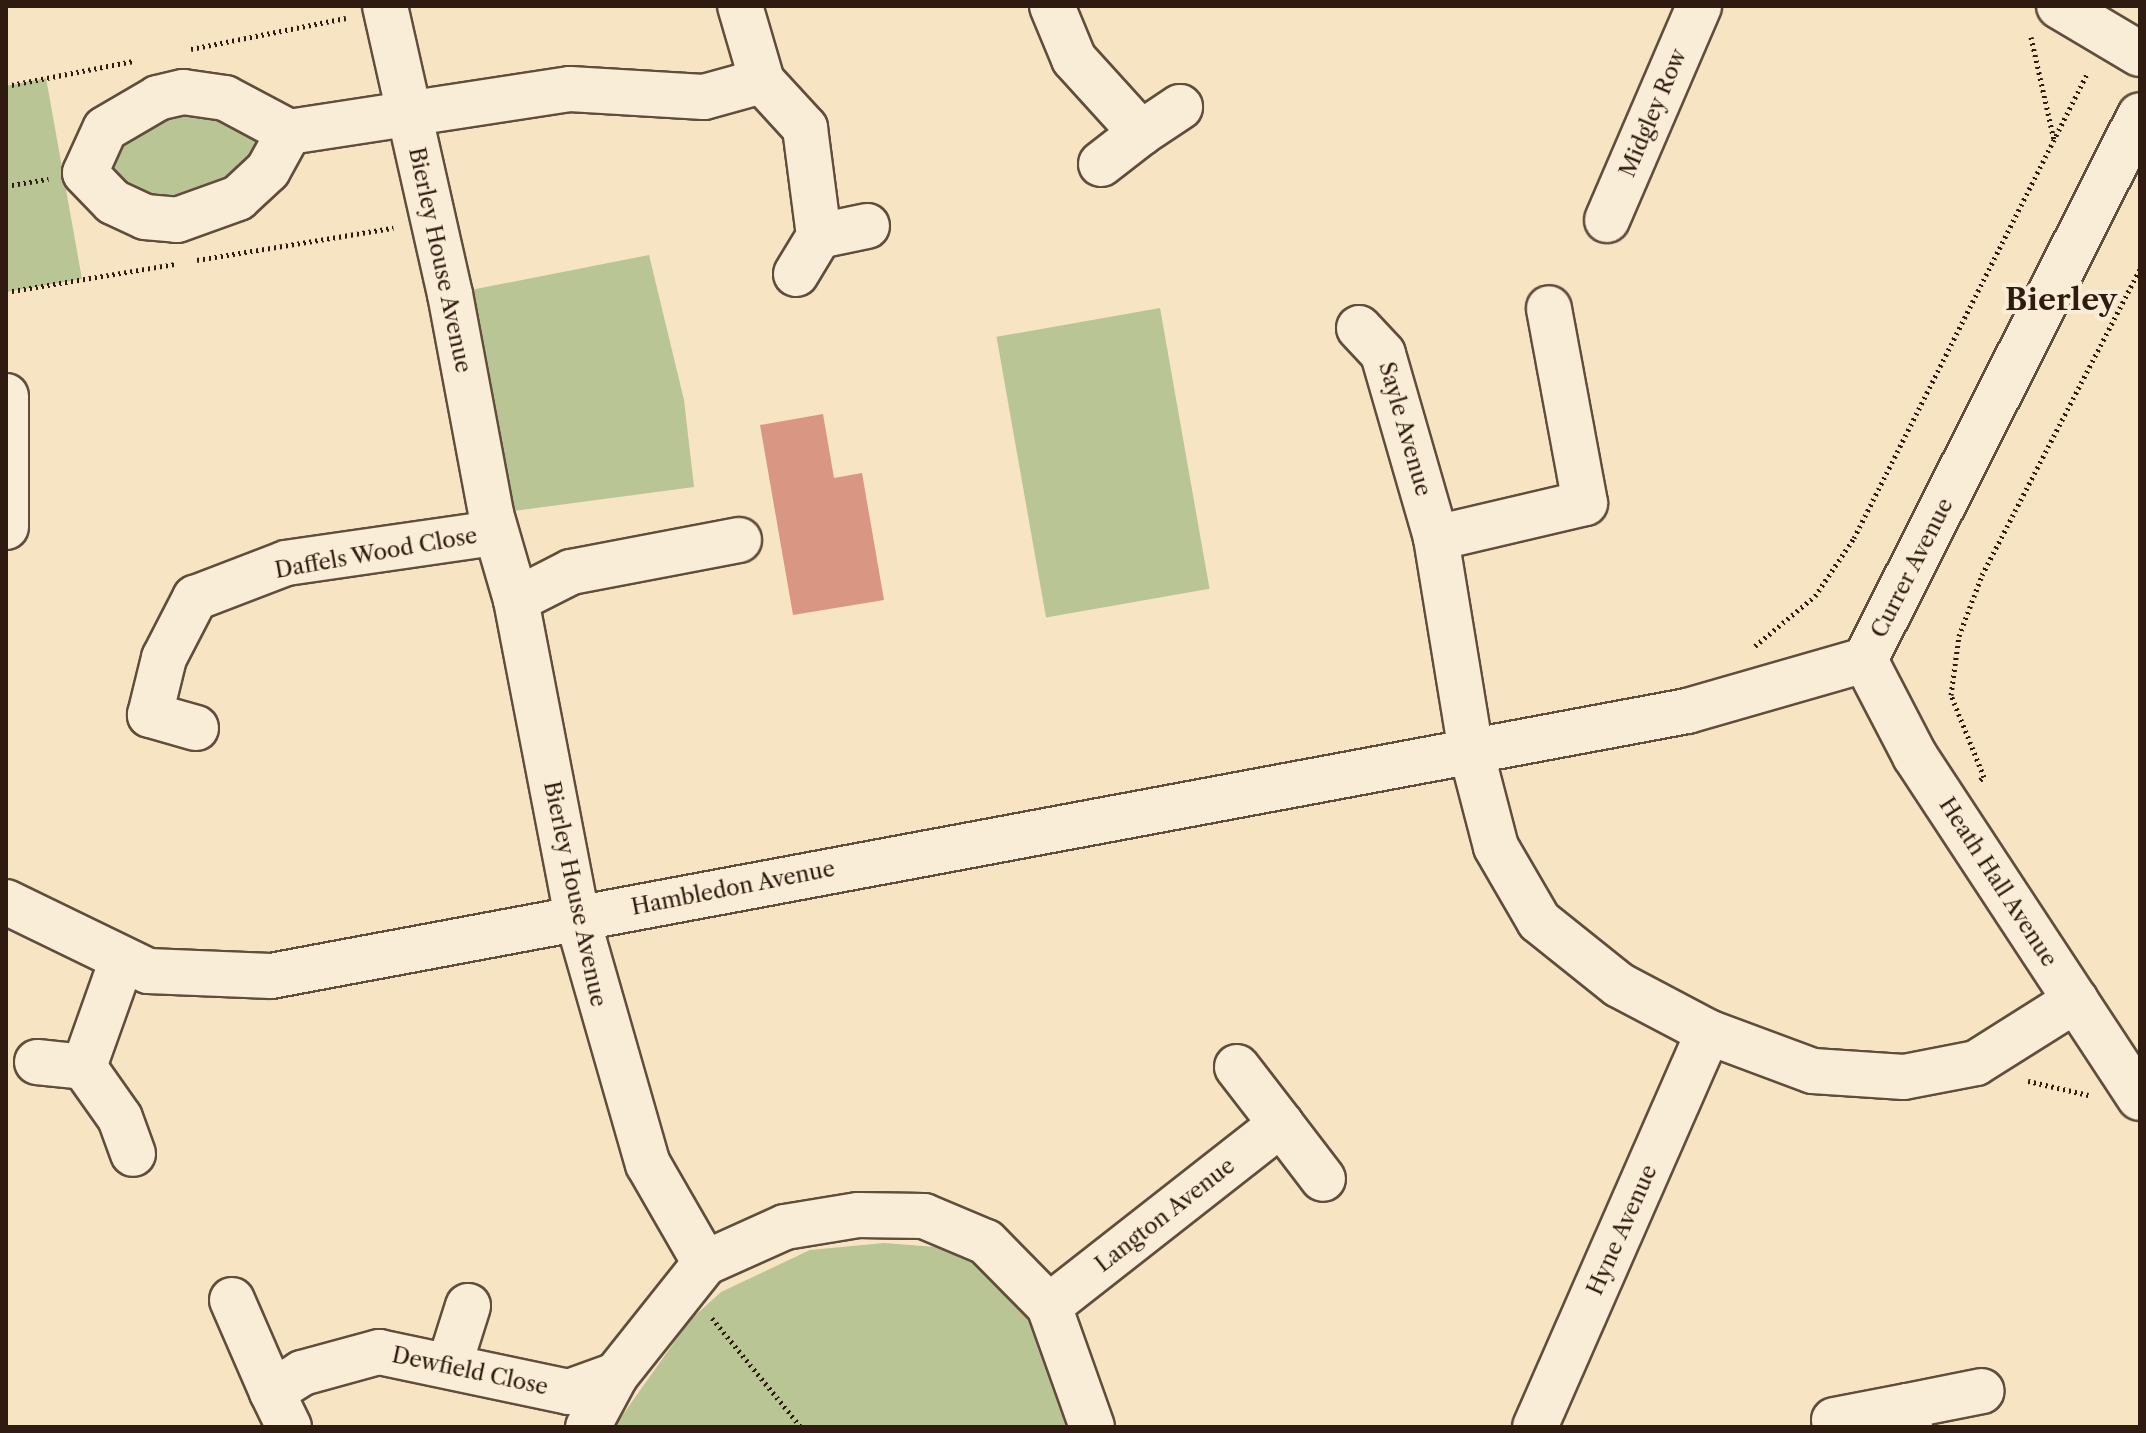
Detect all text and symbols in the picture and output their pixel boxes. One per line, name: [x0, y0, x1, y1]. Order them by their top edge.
street label: Midgley Row: [1614, 45, 1692, 181]
street label: Bierley House Avenue: [403, 144, 477, 376]
district label: Bierley: [2005, 282, 2117, 318]
street label: Sayle Avenue: [1373, 358, 1437, 500]
street label: Currer Avenue: [1865, 493, 1959, 643]
street label: Daffels Wood Close: [272, 522, 480, 584]
street label: Bierley House Avenue: [538, 778, 612, 1010]
street label: Heath Hall Avenue: [1933, 792, 2063, 972]
street label: Hambledon Avenue: [629, 855, 837, 921]
street label: Langton Avenue: [1090, 1152, 1240, 1278]
street label: Hyne Avenue: [1581, 1160, 1663, 1300]
street label: Dewfield Close: [390, 1342, 550, 1400]

